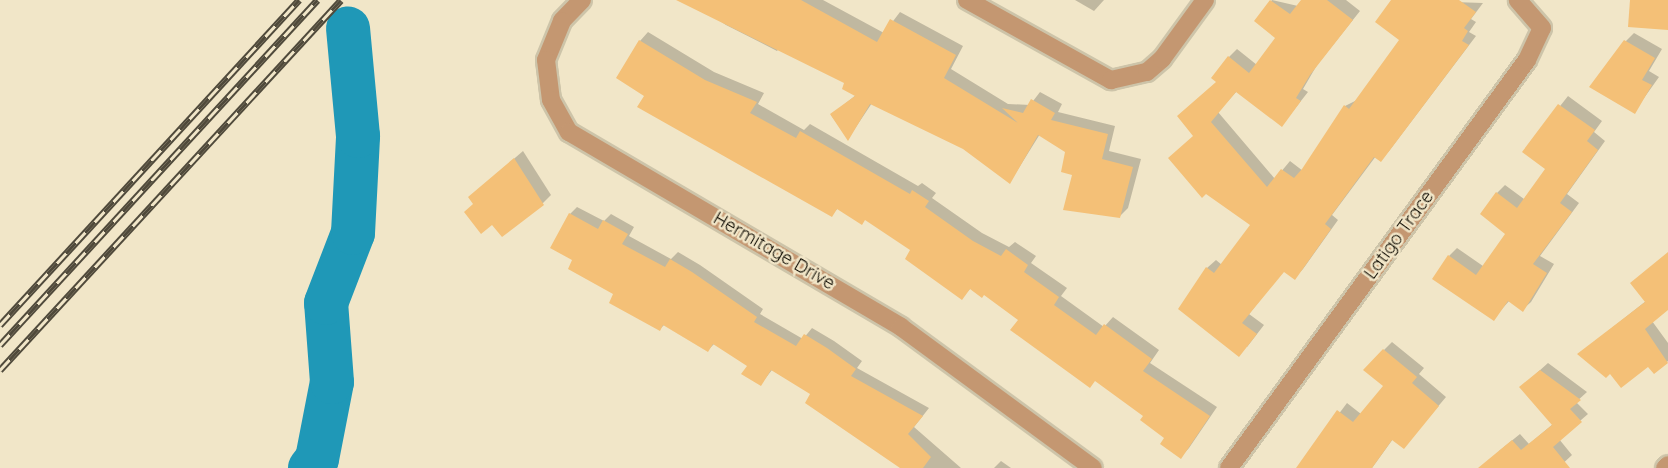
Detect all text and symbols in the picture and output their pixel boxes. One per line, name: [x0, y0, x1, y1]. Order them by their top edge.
street label: Latigo Trace: [1360, 187, 1438, 283]
street label: Hermitage Drive: [709, 207, 839, 295]

